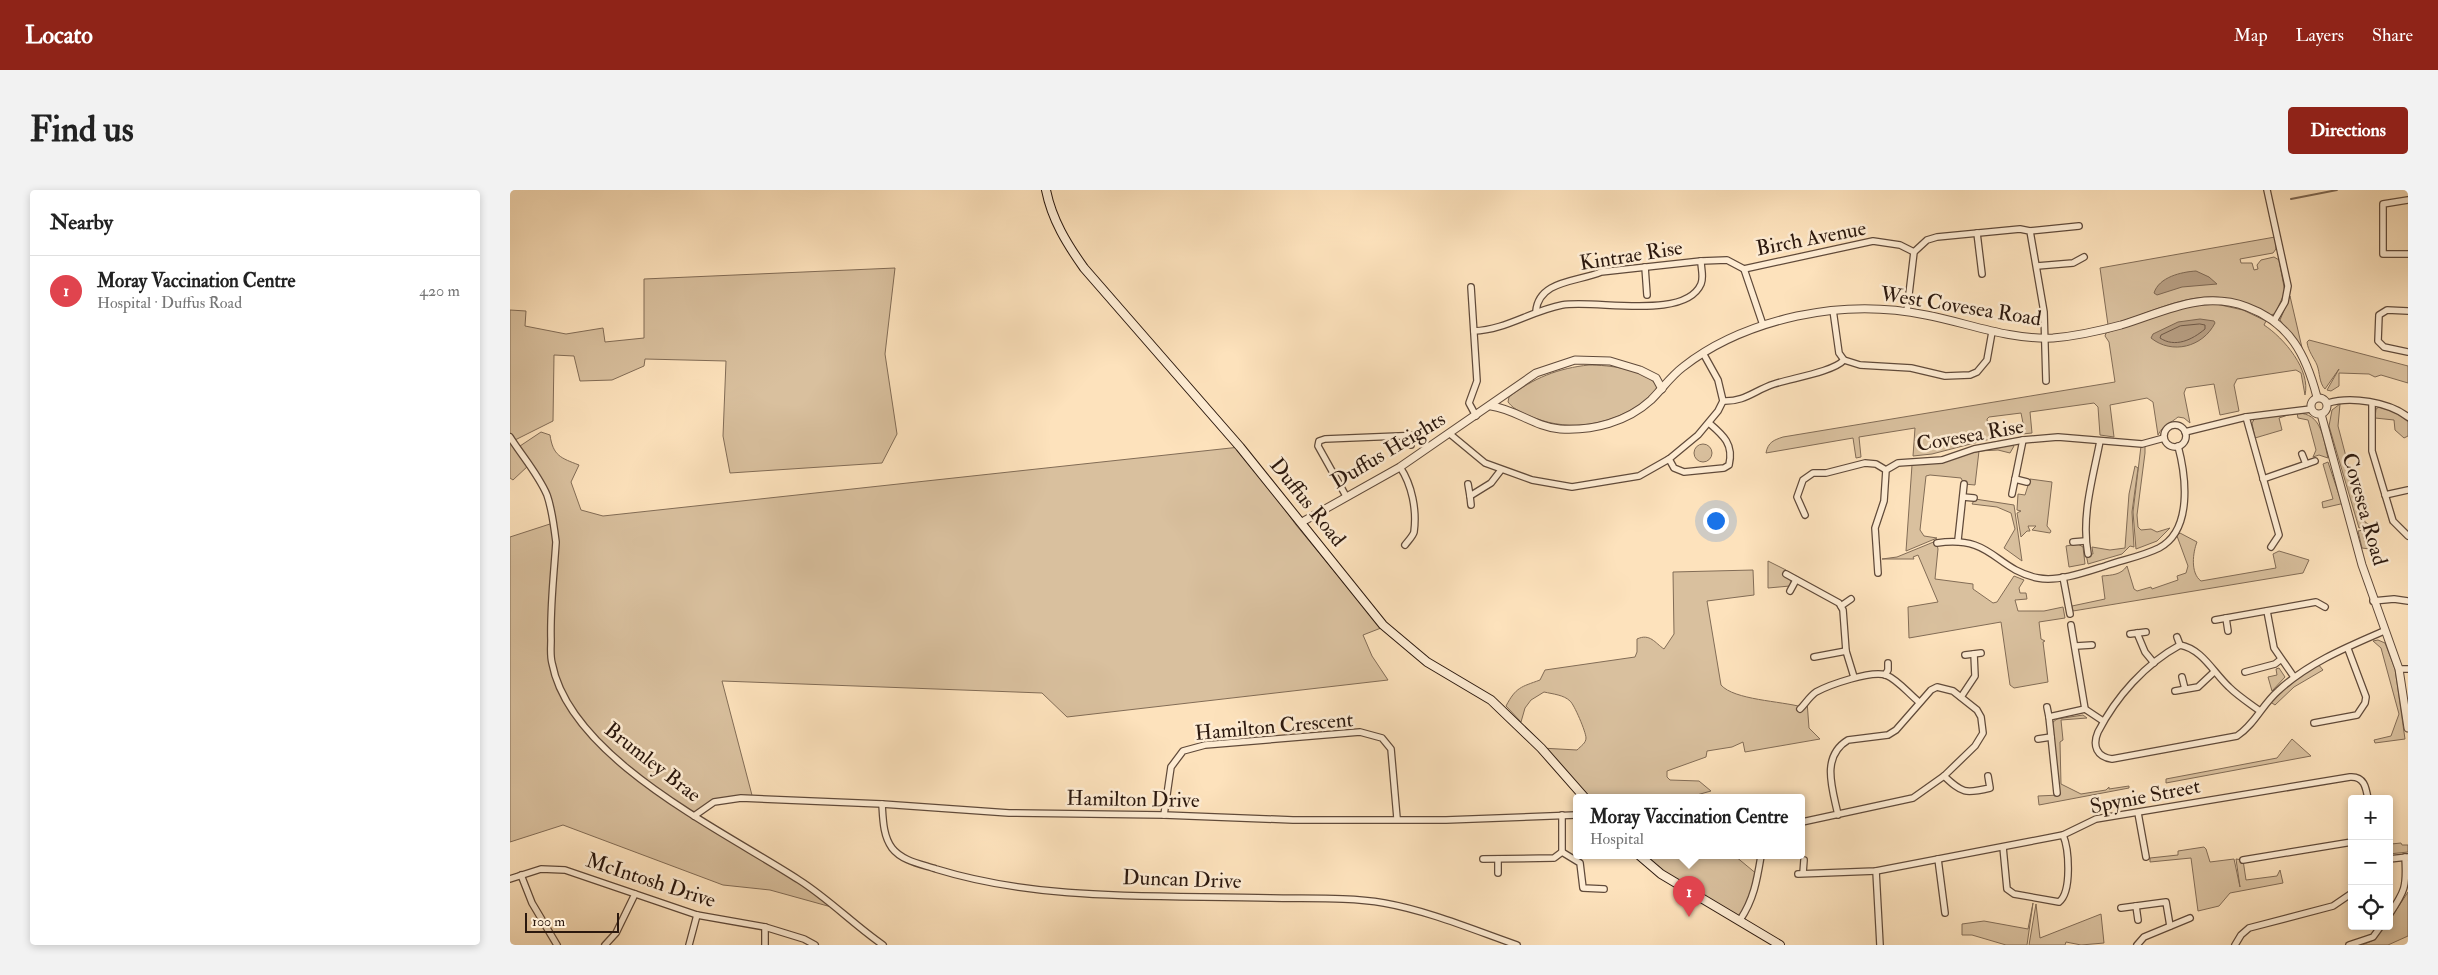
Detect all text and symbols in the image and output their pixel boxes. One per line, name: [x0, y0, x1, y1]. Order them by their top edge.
text: Locato: [25, 20, 93, 51]
text: Map: [2234, 24, 2268, 47]
text: Layers: [2296, 24, 2344, 47]
text: Share: [2372, 24, 2413, 47]
button: Directions: [2288, 107, 2408, 154]
text: Find us: [30, 108, 134, 152]
text: Nearby: [50, 209, 113, 236]
street label: Birch Avenue: [1754, 215, 1869, 262]
street label: Kintrae Rise: [1578, 234, 1685, 277]
text: Moray Vaccination Centre: [97, 269, 296, 293]
street label: West Covesea Road: [1878, 280, 2044, 333]
text: 1: [63, 281, 69, 301]
text: 420 m: [419, 281, 460, 301]
text: Hospital · Duffus Road: [97, 293, 242, 313]
street label: Duffus Heights: [1326, 406, 1451, 495]
street label: Covesea Rise: [1914, 413, 2026, 458]
street label: Covesea Road: [2336, 450, 2394, 569]
street label: Duffus Road: [1264, 452, 1352, 553]
your location: [1703, 508, 1729, 534]
street label: Hamilton Crescent: [1194, 706, 1354, 747]
street label: Brumley Brae: [599, 716, 707, 809]
street label: Spynie Street: [2088, 773, 2203, 820]
street label: Hamilton Drive: [1066, 785, 1200, 814]
popup: [1573, 794, 1805, 859]
map controls: [2348, 795, 2393, 930]
button: +: [2348, 795, 2393, 840]
text: Moray Vaccination Centre: [1590, 805, 1788, 829]
text: Hospital: [1590, 829, 1644, 849]
button: −: [2348, 840, 2393, 885]
street label: McIntosh Drive: [583, 847, 719, 914]
street label: Duncan Drive: [1122, 864, 1242, 895]
pin: 1: [1673, 876, 1705, 917]
button: locate: [2348, 885, 2393, 930]
scale bar: [525, 910, 619, 933]
text: 100 m: [532, 913, 565, 930]

